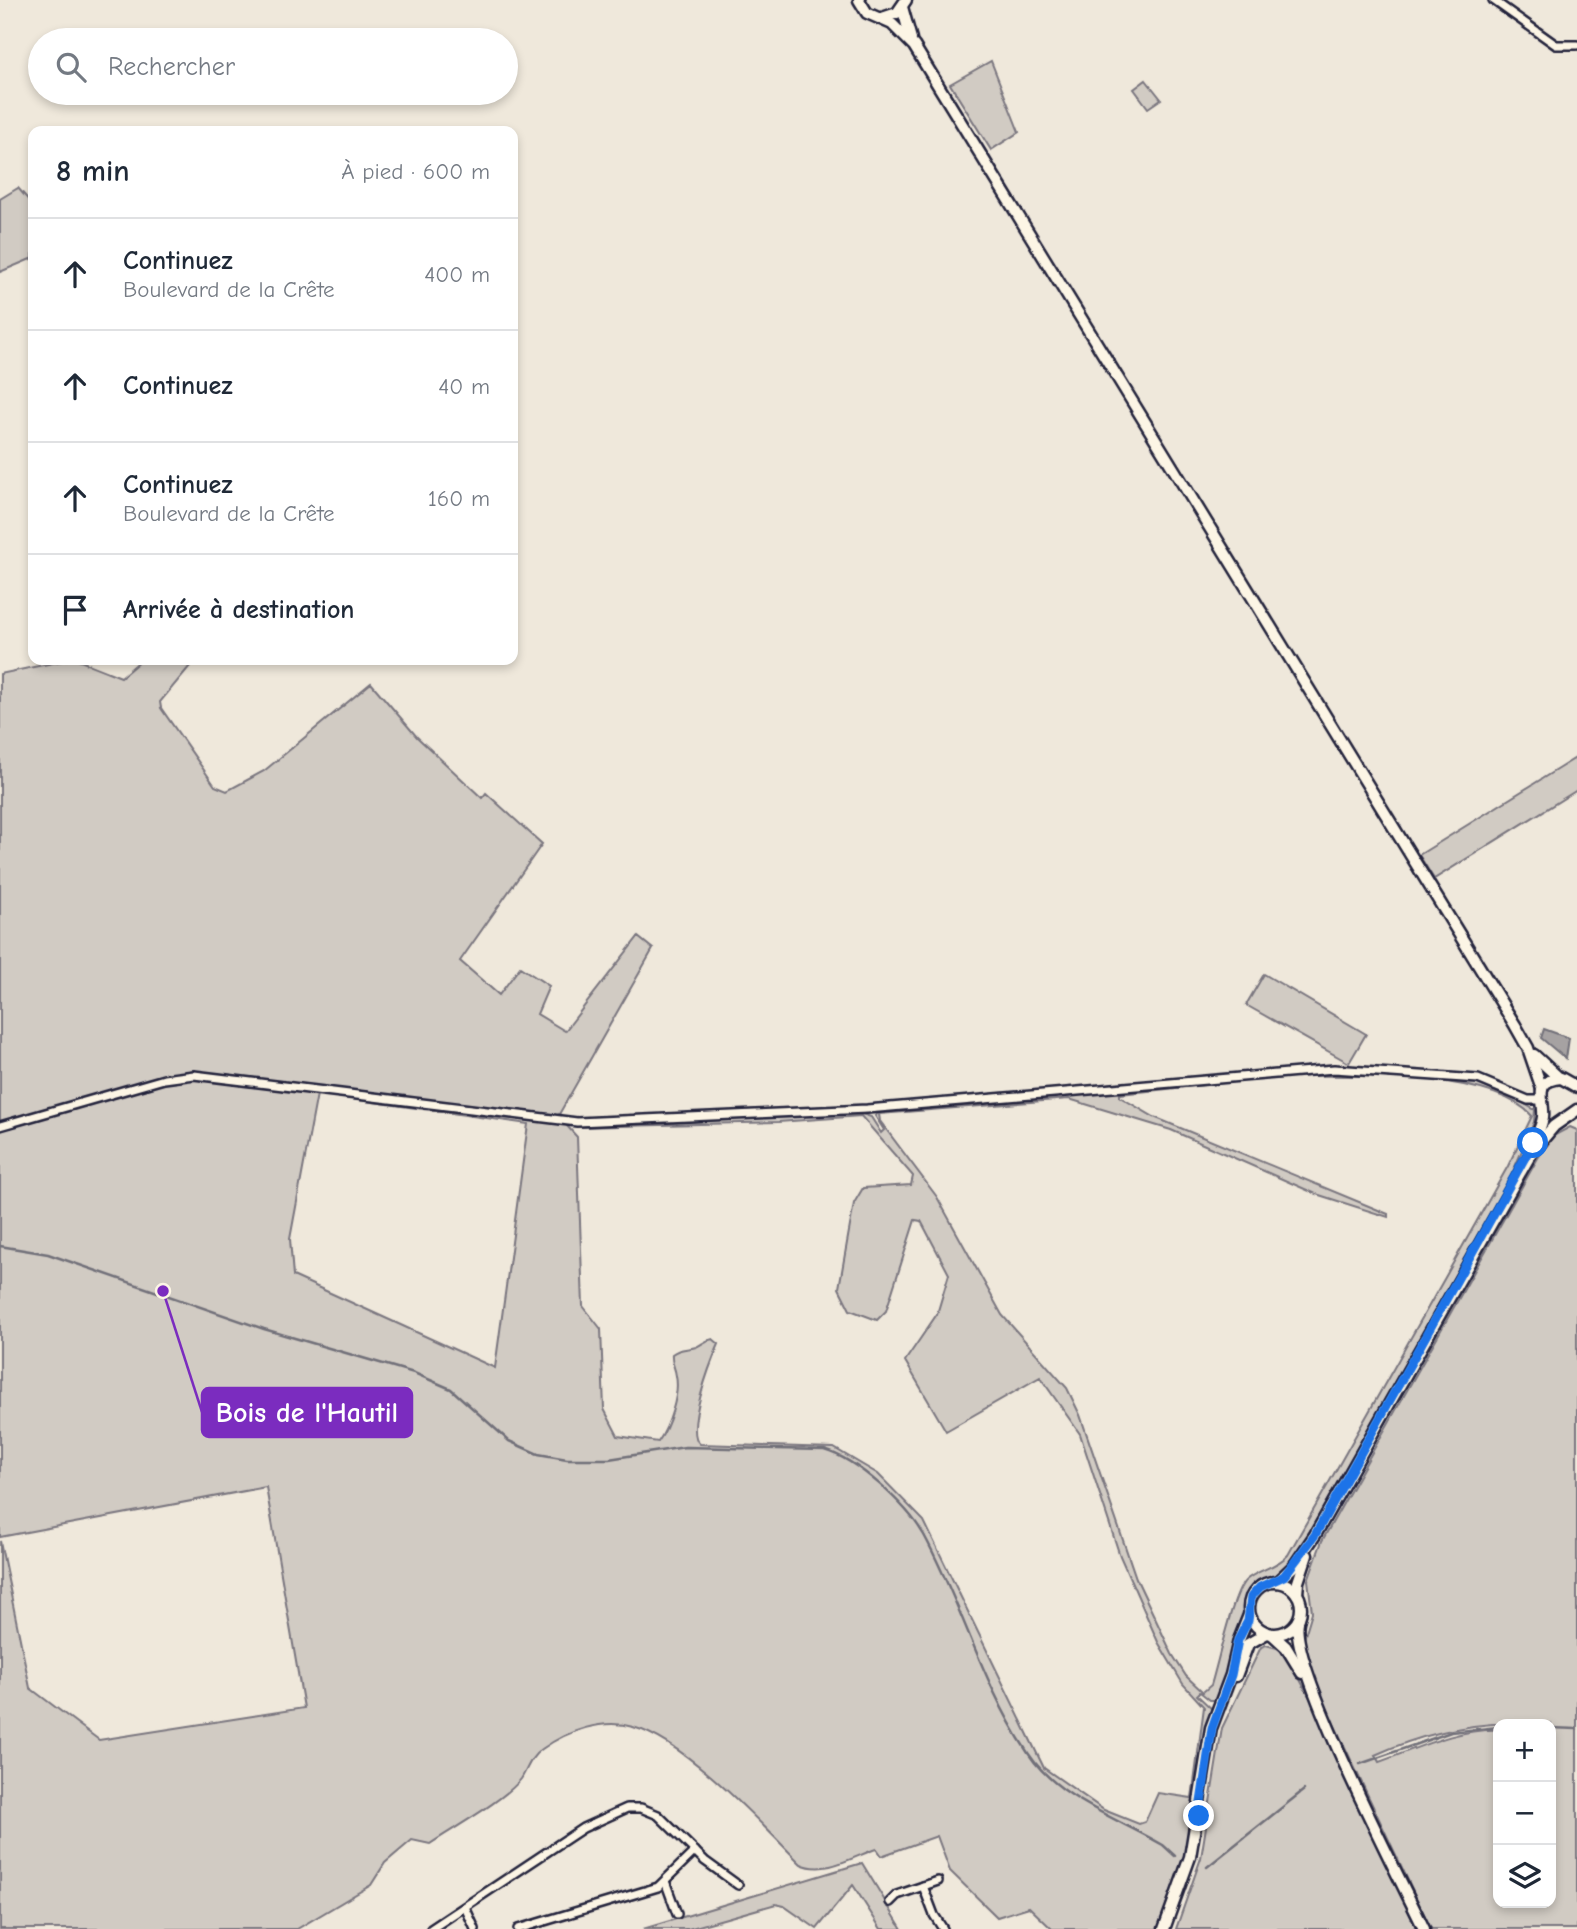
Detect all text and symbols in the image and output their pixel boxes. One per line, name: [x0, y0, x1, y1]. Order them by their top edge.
search box: [28, 28, 518, 105]
icon: search: [52, 48, 90, 86]
text: Rechercher: [108, 52, 235, 82]
text: 8 min: [56, 154, 130, 189]
text: À pied · 600 m: [341, 158, 490, 185]
text: Continuez: [123, 246, 233, 276]
icon: ahead: [56, 255, 94, 293]
text: 400 m: [424, 261, 490, 288]
text: Boulevard de la Crête: [123, 276, 335, 303]
icon: ahead: [56, 367, 94, 405]
text: Continuez: [123, 371, 233, 401]
text: 40 m: [438, 373, 490, 400]
text: Continuez: [123, 470, 233, 500]
icon: ahead: [56, 479, 94, 517]
text: 160 m: [428, 485, 490, 512]
text: Boulevard de la Crête: [123, 500, 335, 527]
icon: arrive: [56, 591, 94, 629]
text: Arrivée à destination: [123, 595, 354, 625]
route start: [1517, 1127, 1548, 1158]
callout: Bois de l'Hautil: [202, 1388, 412, 1437]
text: Bois de l'Hautil: [216, 1397, 398, 1429]
map controls: [1493, 1719, 1556, 1908]
button: +: [1493, 1719, 1556, 1782]
button: −: [1493, 1782, 1556, 1845]
route end: [1183, 1800, 1214, 1831]
button: layers: [1493, 1845, 1556, 1908]

